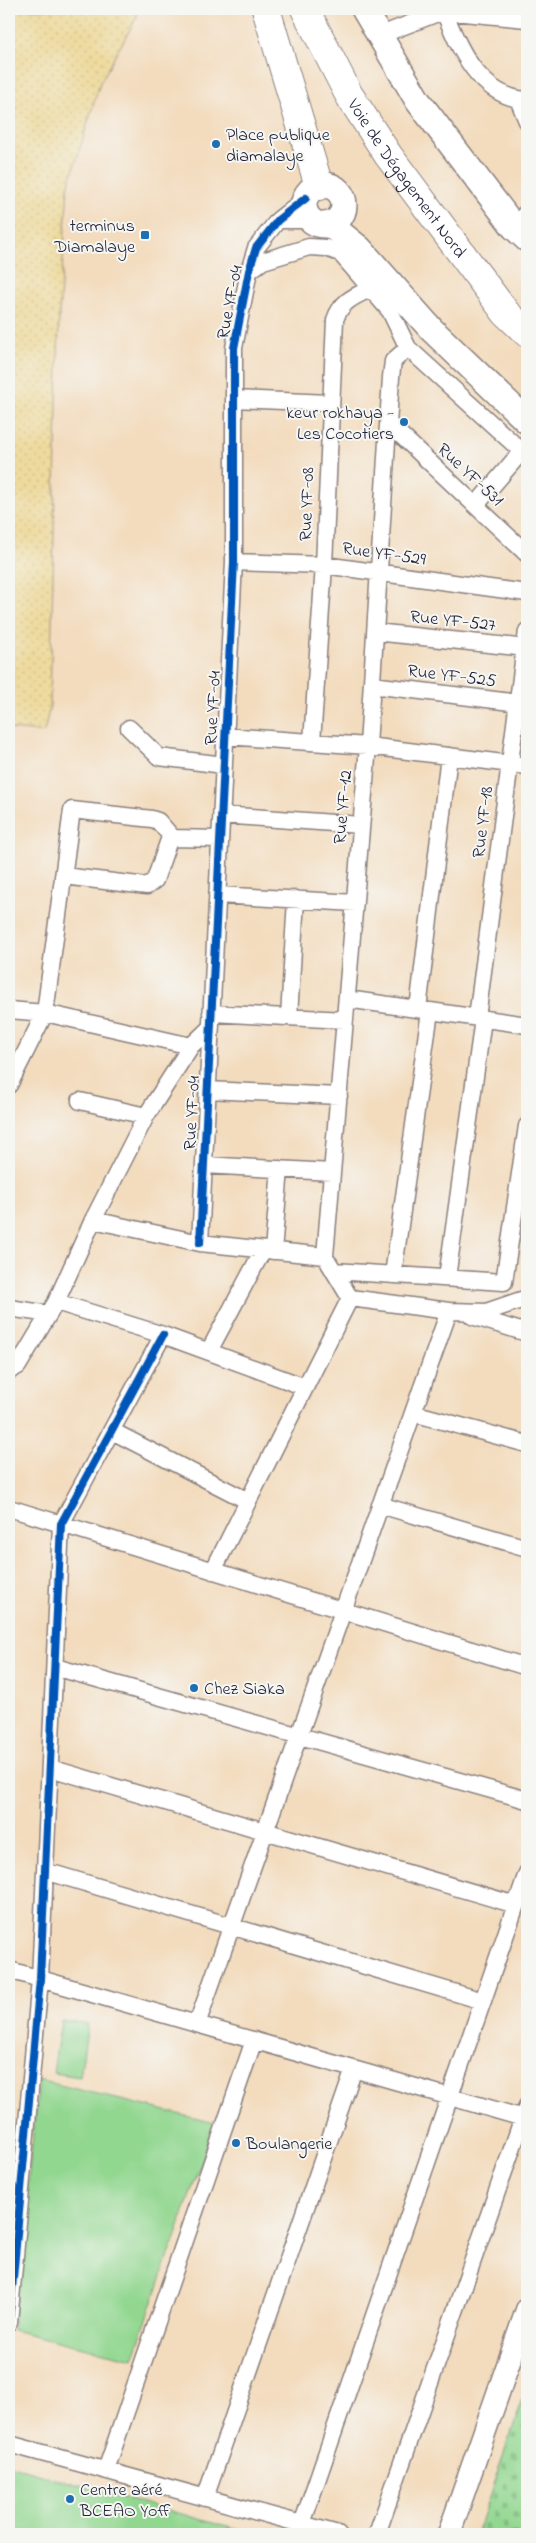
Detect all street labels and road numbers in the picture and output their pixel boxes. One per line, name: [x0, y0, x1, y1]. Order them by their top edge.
street label: Voie de Dégagement Nord: [339, 93, 472, 264]
street label: Rue YF-04: [211, 263, 251, 341]
street label: Rue YF-531: [430, 438, 509, 513]
street label: Rue YF-08: [294, 466, 322, 541]
street label: Rue YF-529: [340, 536, 428, 574]
street label: Rue YF-527: [409, 605, 498, 639]
street label: Rue YF-525: [406, 659, 498, 695]
street label: Rue YF-04: [199, 670, 229, 746]
street label: Rue YF-12: [328, 769, 360, 845]
street label: Rue YF-18: [467, 785, 501, 860]
street label: Rue YF-04: [178, 1075, 208, 1151]

